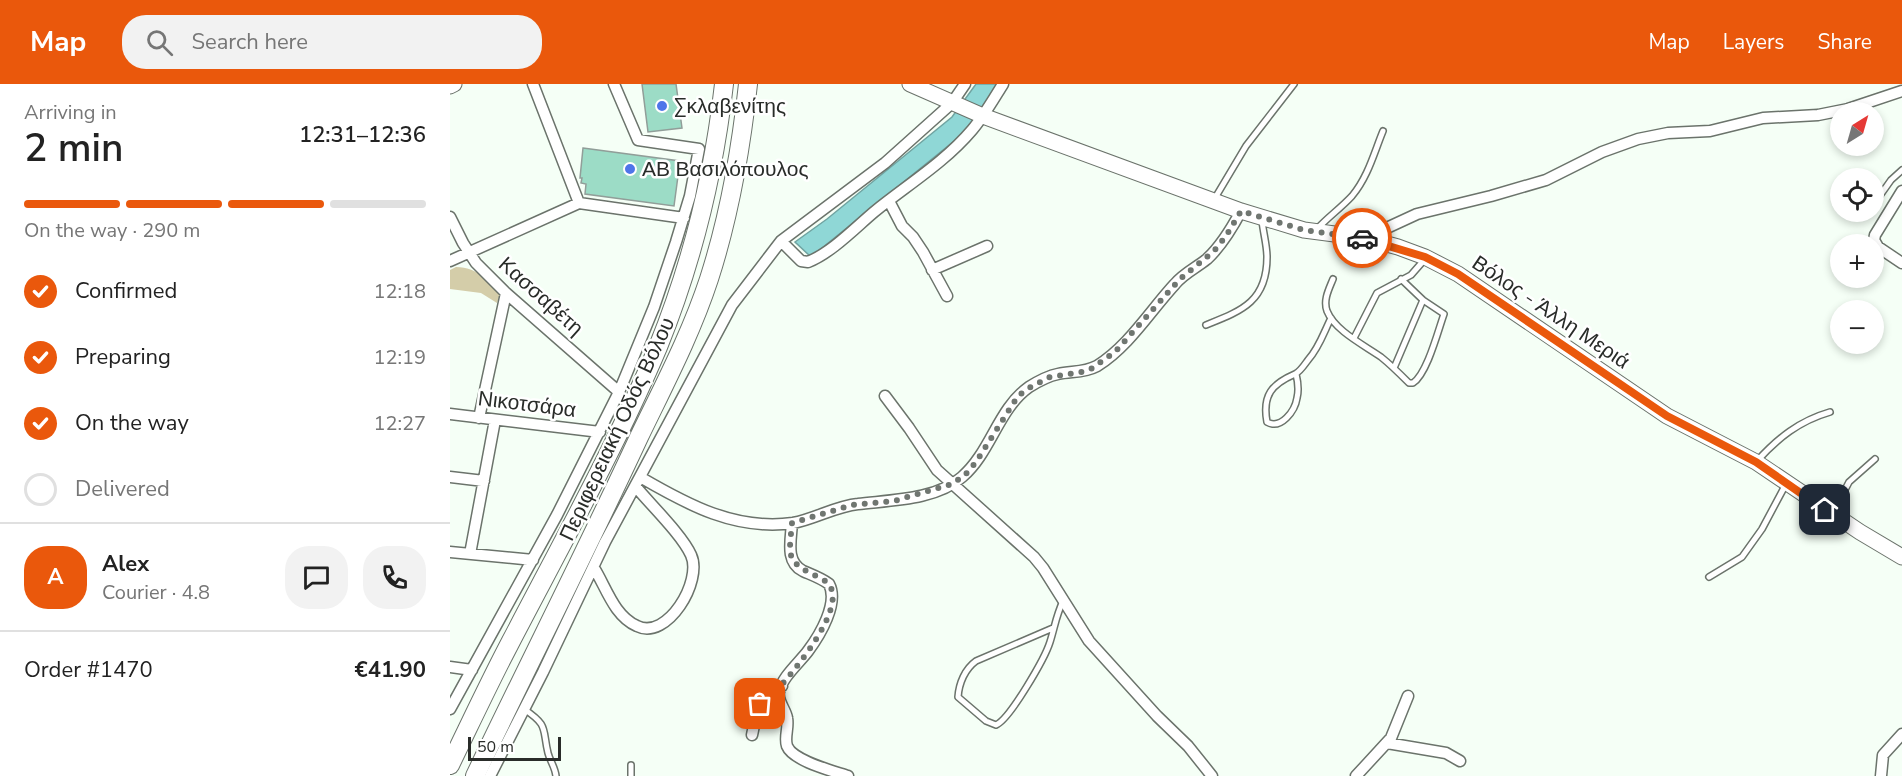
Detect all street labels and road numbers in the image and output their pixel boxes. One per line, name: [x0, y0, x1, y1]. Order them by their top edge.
street label: Βόλος - Άλλη Μεριά: [1467, 249, 1635, 375]
street label: Κασσαβέτη: [492, 250, 590, 342]
street label: Περιφερειακή Οδός Βόλου: [553, 313, 681, 545]
street label: Νικοτσάρα: [476, 384, 578, 424]

